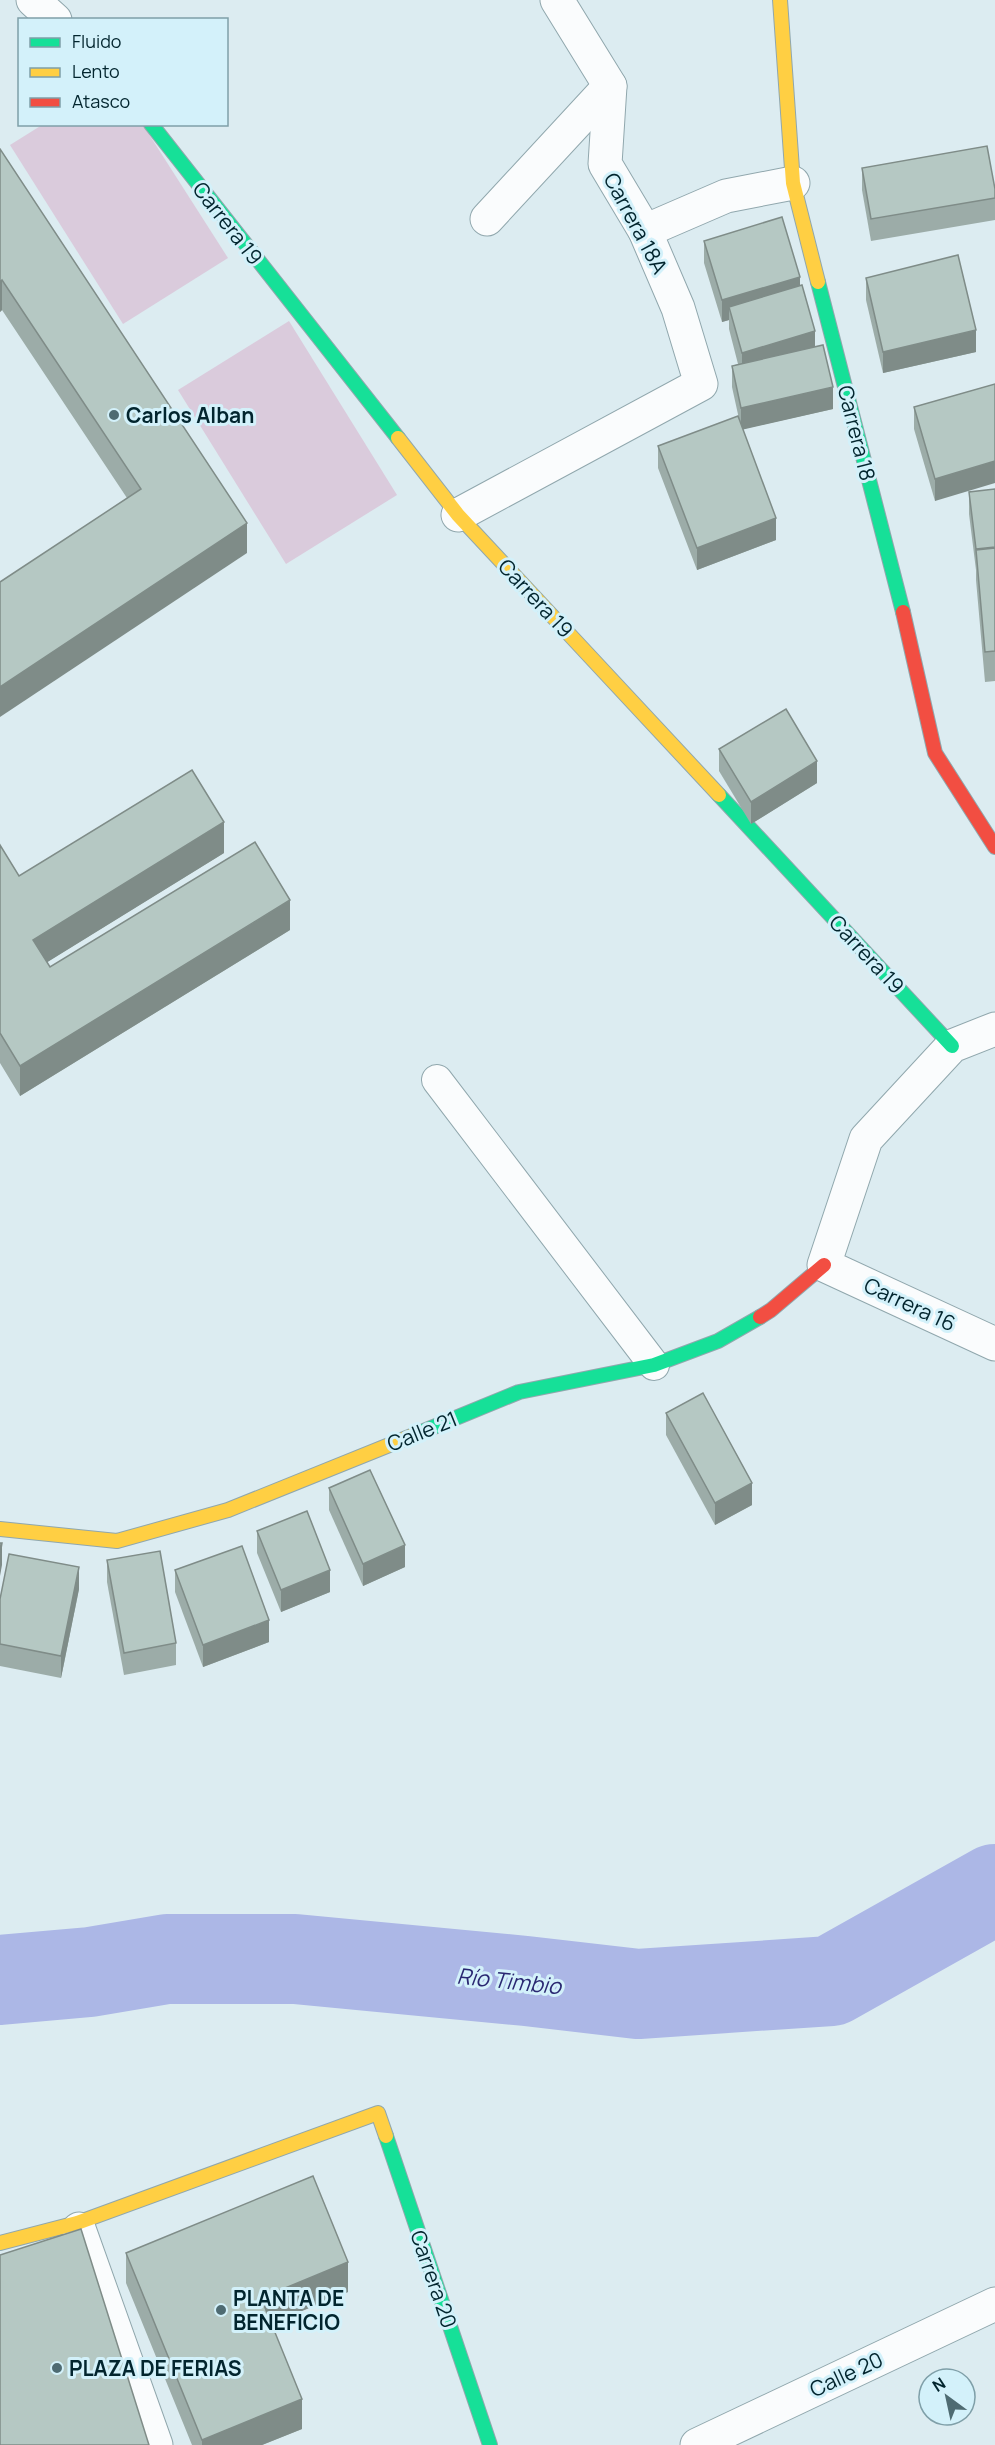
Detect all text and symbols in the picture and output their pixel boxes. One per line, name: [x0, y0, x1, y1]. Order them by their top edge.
legend: [18, 18, 228, 126]
text: Fluido: [72, 29, 121, 53]
text: Lento: [72, 59, 120, 83]
text: Atasco: [72, 89, 130, 113]
street label: Carrera 18A: [598, 168, 674, 278]
street label: Carrera 19: [187, 176, 269, 270]
street label: Carrera 18: [832, 382, 882, 484]
place label: Carlos Alban: [126, 401, 254, 429]
marker: Carlos Alban: [107, 408, 121, 422]
street label: Carrera 19: [492, 553, 580, 643]
street label: Carrera 19: [823, 909, 911, 999]
street label: Carrera 16: [860, 1271, 960, 1337]
street label: Calle 21: [383, 1404, 461, 1458]
water label: Río Timbio: [455, 1961, 565, 2002]
street label: Carrera 20: [404, 2226, 464, 2332]
place label: PLANTA DE BENEFICIO: [233, 2284, 344, 2336]
marker: PLANTA DE BENEFICIO: [214, 2303, 228, 2317]
street label: Calle 20: [805, 2345, 887, 2403]
place label: PLAZA DE FERIAS: [69, 2354, 242, 2382]
marker: PLAZA DE FERIAS: [50, 2361, 64, 2375]
north arrow: [917, 2367, 977, 2427]
text: N: [928, 2372, 950, 2397]

